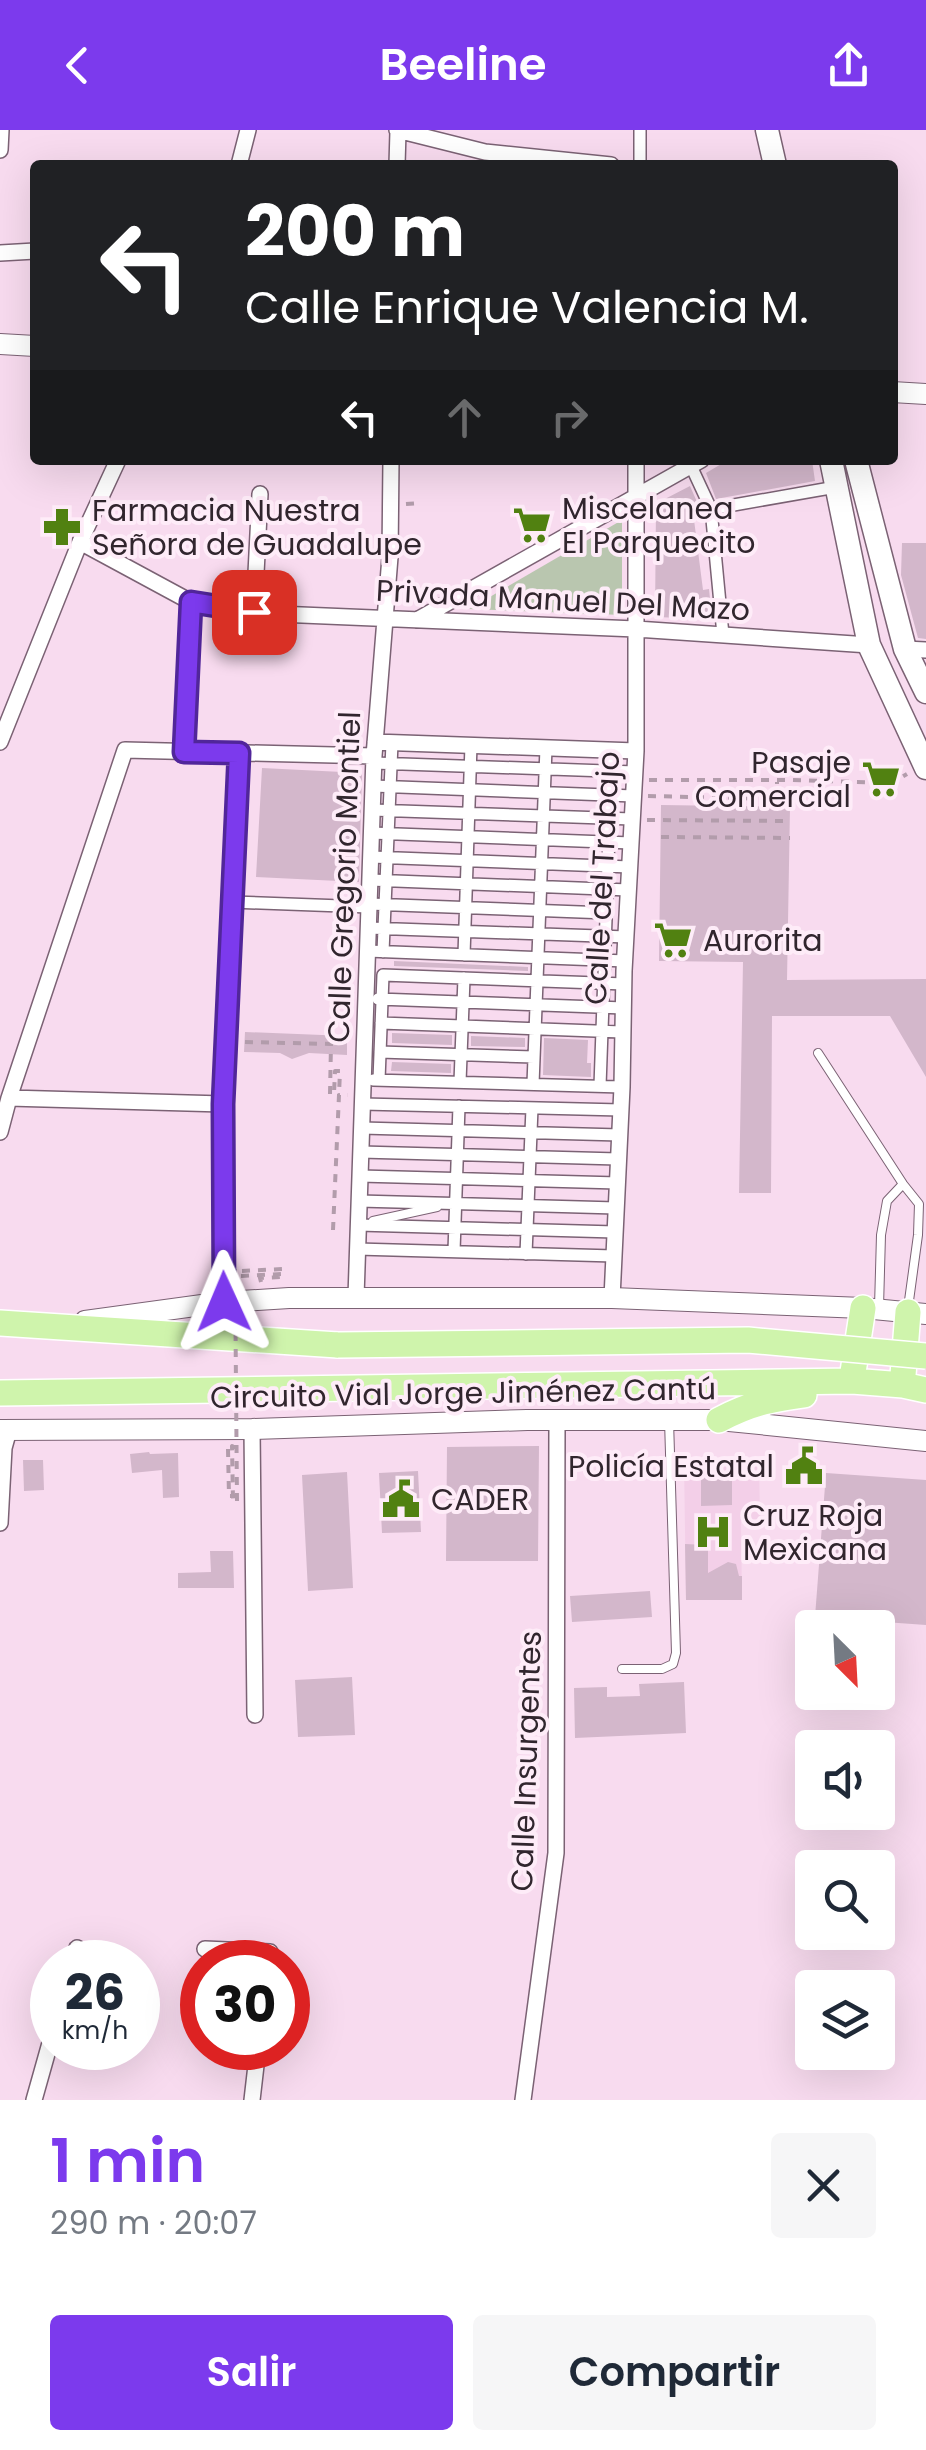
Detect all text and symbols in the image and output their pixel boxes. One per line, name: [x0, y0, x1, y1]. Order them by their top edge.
text: Beeline: [380, 33, 547, 96]
icon: back: [50, 38, 105, 93]
icon: share: [821, 38, 876, 93]
text: 200 m: [245, 182, 465, 281]
icon: left: [80, 200, 210, 330]
text: Calle Enrique Valencia M.: [245, 276, 809, 339]
icon: left: [332, 390, 387, 445]
icon: ahead: [437, 390, 492, 445]
icon: right: [542, 390, 597, 445]
place label: Miscelanea El Parquecito: [562, 487, 755, 564]
place label: Farmacia Nuestra Señora de Guadalupe: [92, 489, 422, 566]
supermarket icon: Miscelanea El Parquecito: [511, 504, 553, 546]
pharmacy icon: Farmacia Nuestra Señora de Guadalupe: [41, 506, 83, 548]
street label: Privada Manuel Del Mazo: [375, 569, 751, 631]
pin: [212, 570, 297, 655]
icon: arrive: [227, 585, 282, 640]
street label: Calle Gregorio Montiel: [317, 710, 371, 1044]
place label: Pasaje Comercial: [695, 741, 851, 818]
street label: Calle del Trabajo: [574, 750, 630, 1006]
supermarket icon: Pasaje Comercial: [860, 758, 902, 800]
supermarket icon: Aurorita: [652, 919, 694, 961]
place label: Aurorita: [703, 919, 823, 962]
position arrow: [172, 1250, 276, 1354]
street label: Circuito Vial Jorge Jiménez Cantú: [210, 1367, 716, 1419]
place label: Policía Estatal: [568, 1445, 774, 1488]
public building icon: Policía Estatal: [783, 1445, 825, 1487]
public building icon: CADER: [380, 1478, 422, 1520]
place label: CADER: [431, 1478, 529, 1521]
place label: Cruz Roja Mexicana: [743, 1494, 887, 1571]
hospital icon: Cruz Roja Mexicana: [692, 1511, 734, 1553]
north arrow: [795, 1610, 895, 1710]
map controls: [795, 1610, 895, 2070]
street label: Calle Insurgentes: [500, 1630, 552, 1892]
button: sound: [795, 1730, 895, 1830]
button: search: [795, 1850, 895, 1950]
speed limit sign: 30: [180, 1940, 310, 2070]
text: 26: [65, 1957, 125, 2028]
button: layers: [795, 1970, 895, 2070]
text: km/h: [62, 2013, 128, 2048]
text: 1 min: [50, 2119, 205, 2203]
button: close: [771, 2133, 876, 2238]
text: 290 m · 20:07: [50, 2200, 257, 2245]
button: Salir: [50, 2315, 453, 2430]
button: Compartir: [473, 2315, 876, 2430]

